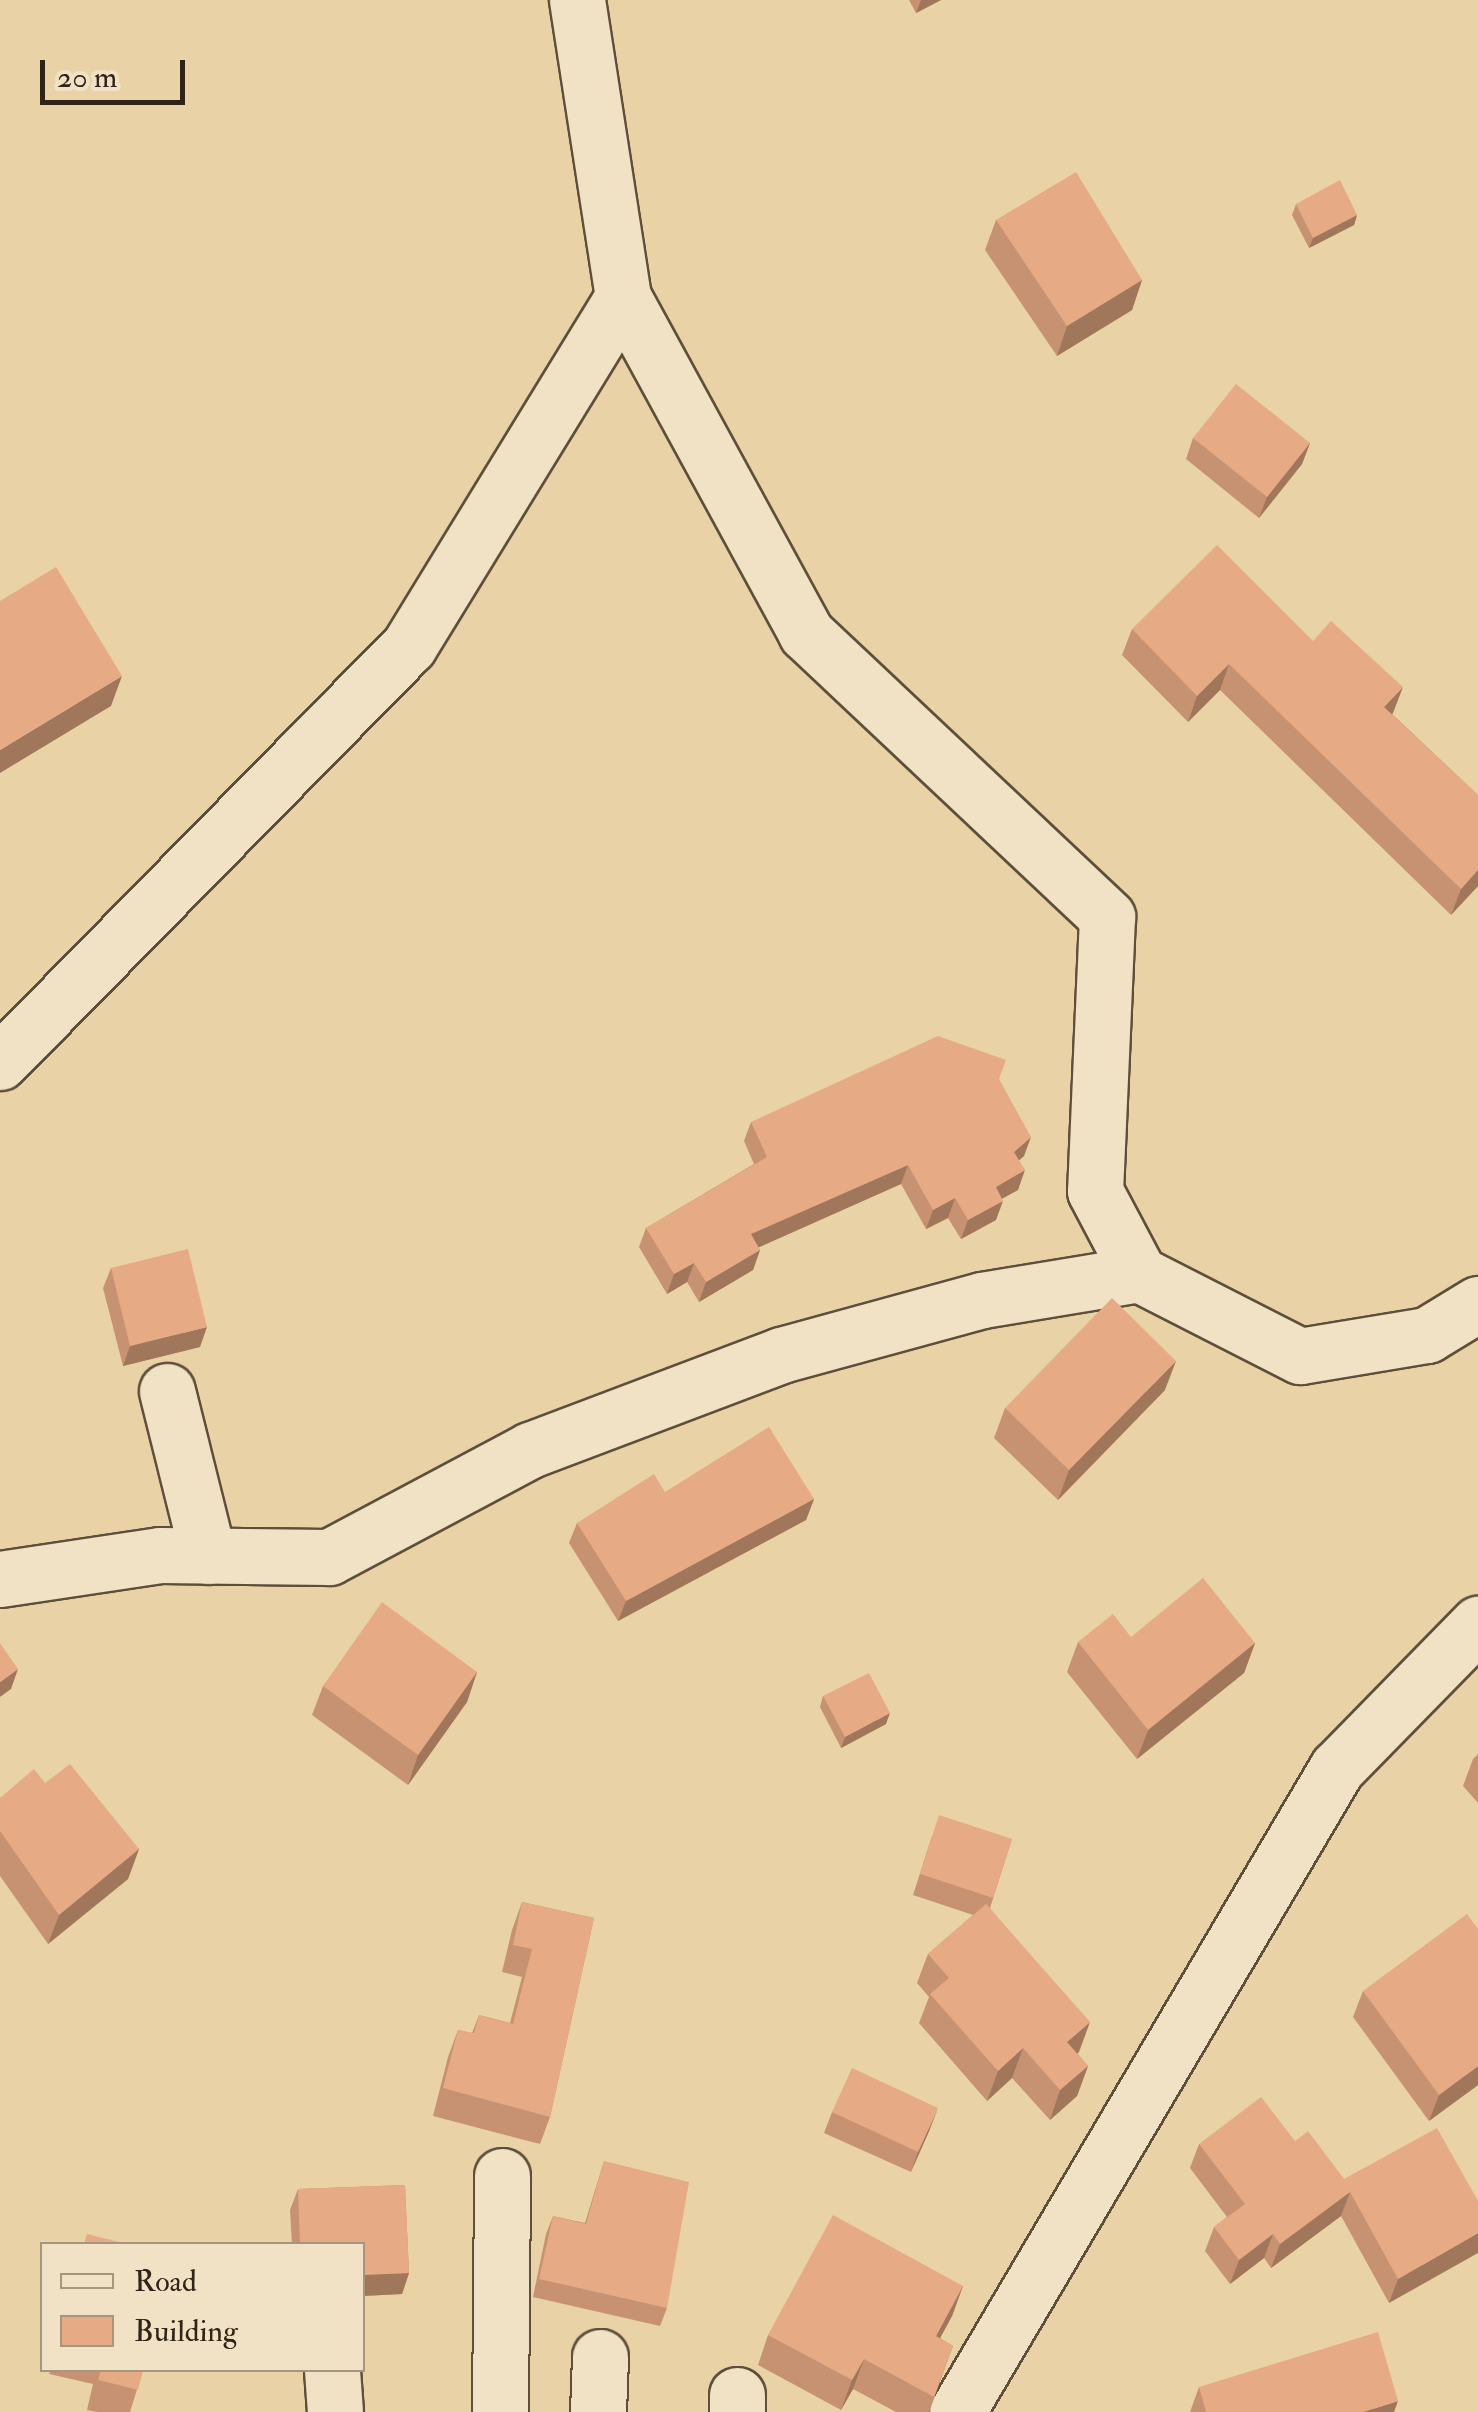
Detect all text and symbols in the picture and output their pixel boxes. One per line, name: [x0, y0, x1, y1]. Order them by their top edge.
scale bar: [45, 40, 190, 102]
text: 20 m: [57, 59, 117, 96]
legend: [40, 2242, 365, 2372]
text: Road: [134, 2263, 197, 2300]
text: Building: [134, 2313, 238, 2350]

